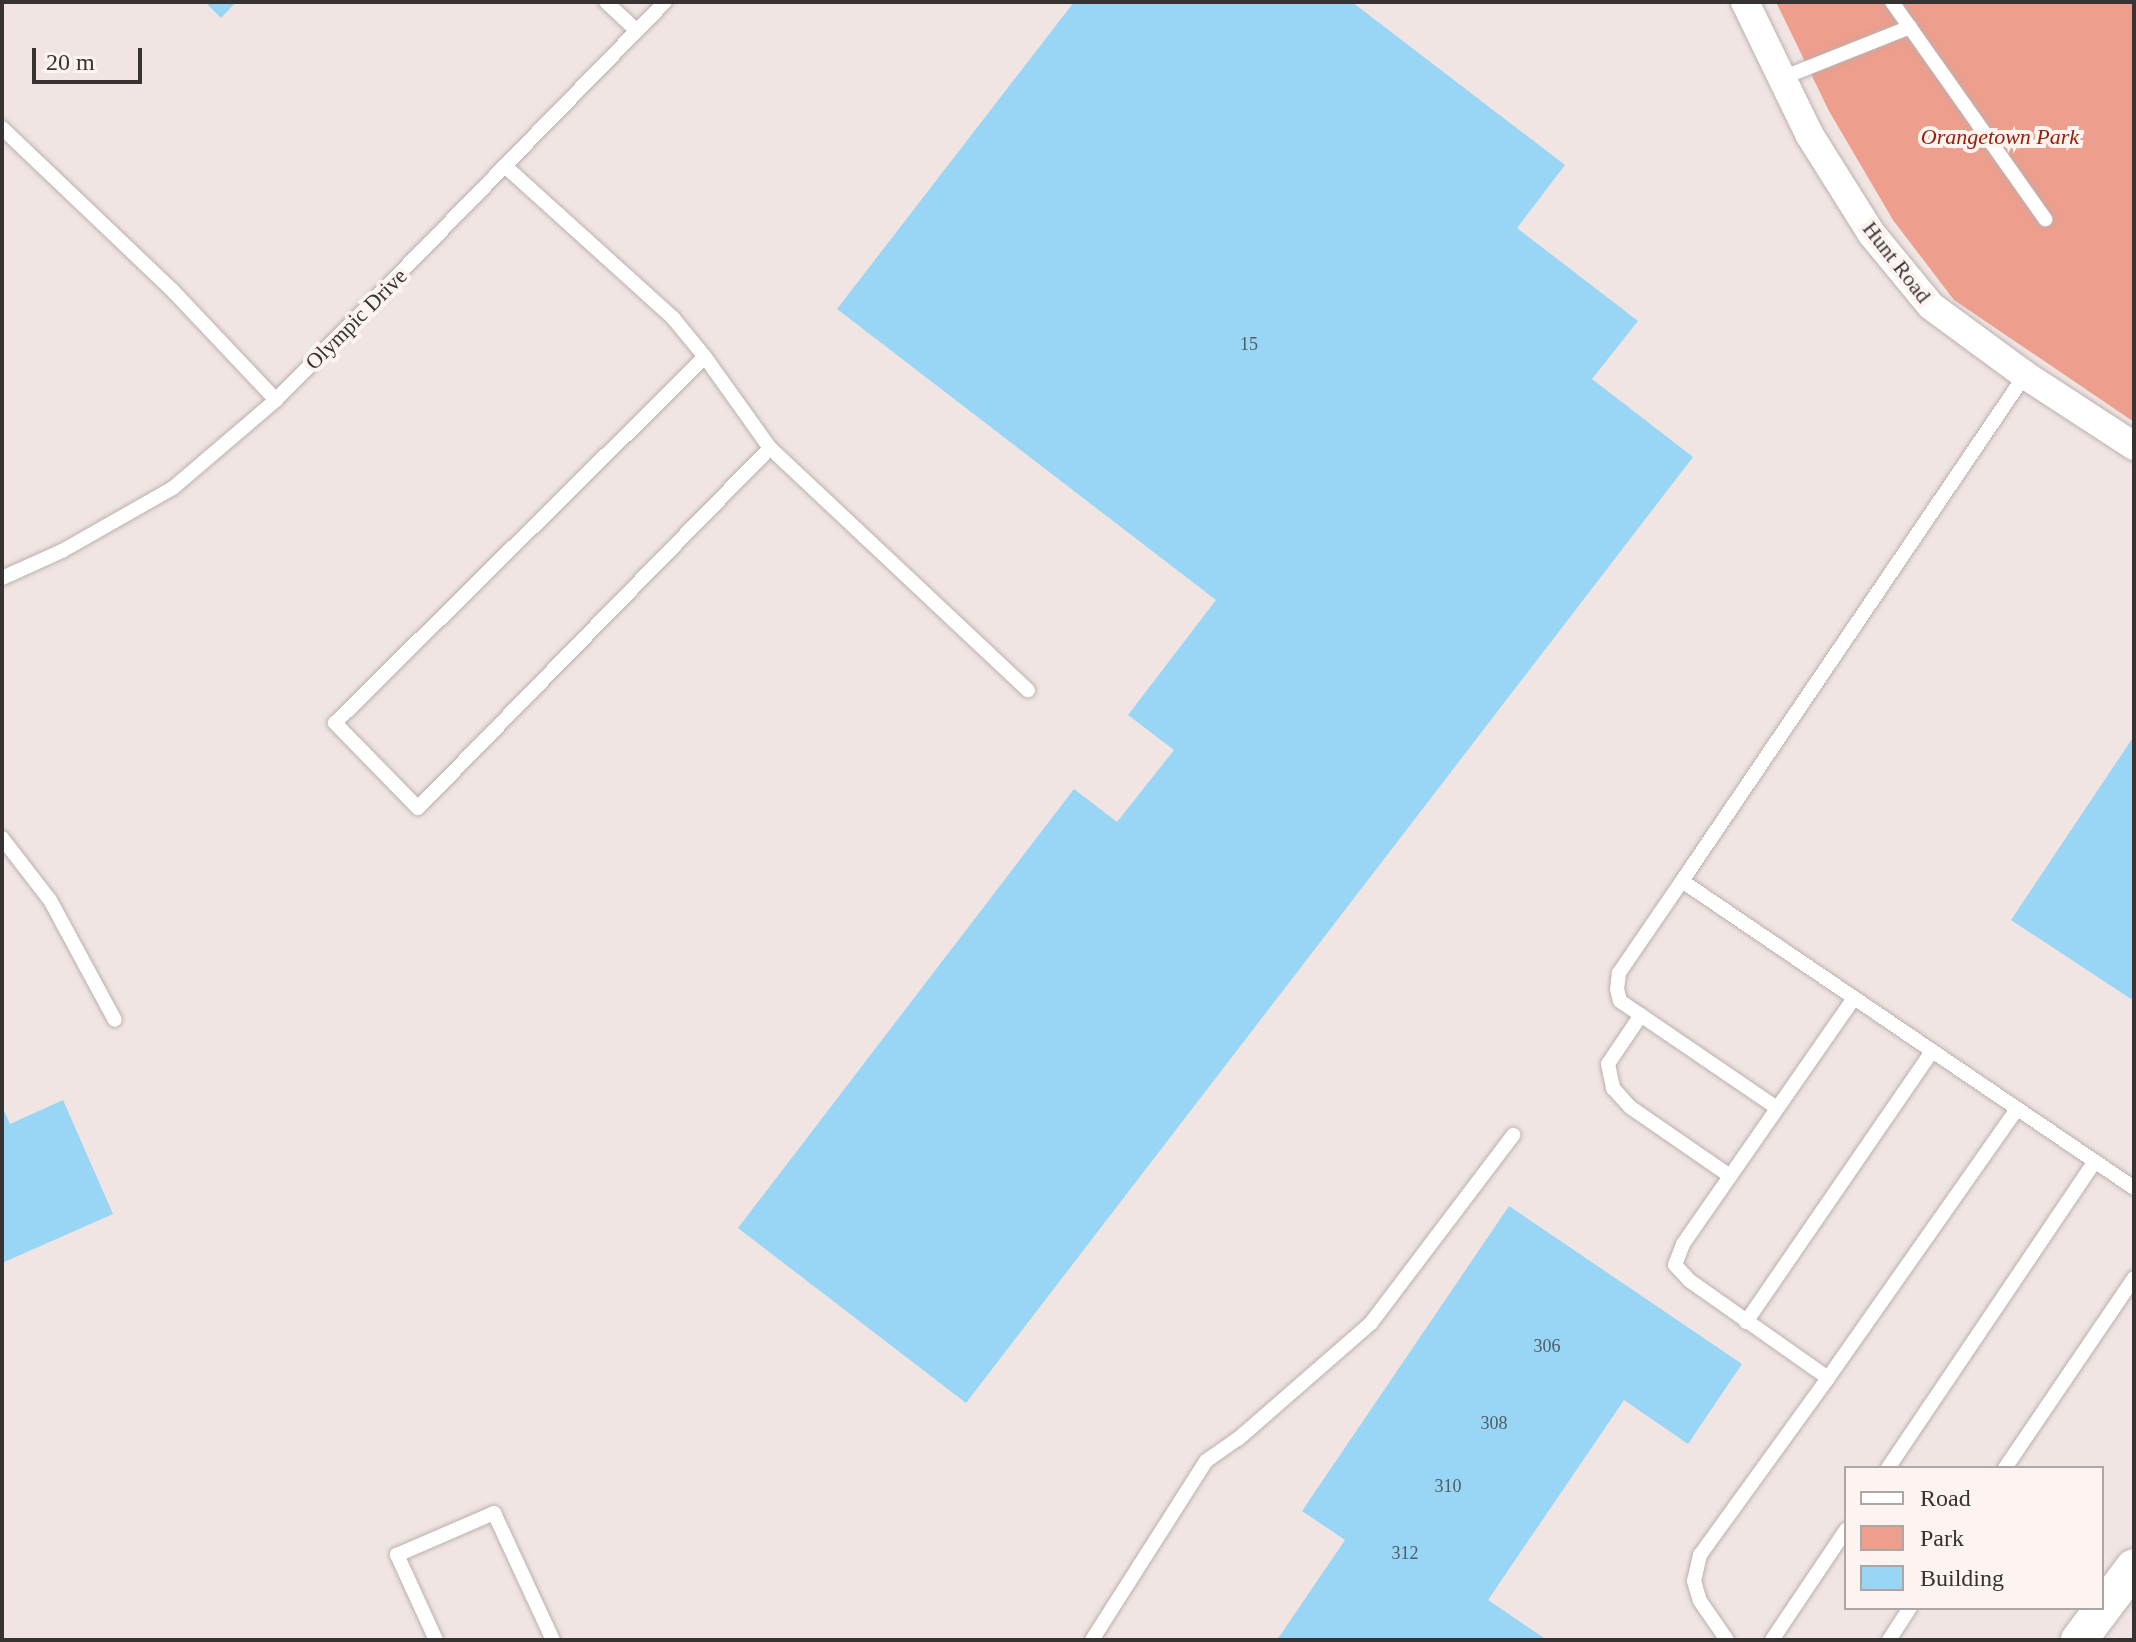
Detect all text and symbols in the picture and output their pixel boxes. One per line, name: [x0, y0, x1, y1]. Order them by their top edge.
scale bar: [36, 32, 146, 82]
text: 20 m: [46, 49, 95, 75]
park label: Orangetown Park: [1921, 124, 2079, 150]
street label: Hunt Road: [1857, 216, 1937, 308]
street label: Olympic Drive: [300, 263, 412, 375]
house number: 15: [1240, 333, 1258, 355]
house number: 306: [1534, 1335, 1560, 1357]
house number: 308: [1480, 1412, 1508, 1434]
legend: [1844, 1466, 2104, 1610]
house number: 310: [1434, 1475, 1462, 1497]
text: Road: [1920, 1485, 1971, 1511]
text: Park: [1920, 1525, 1964, 1551]
house number: 312: [1392, 1542, 1418, 1564]
text: Building: [1920, 1565, 2004, 1591]

